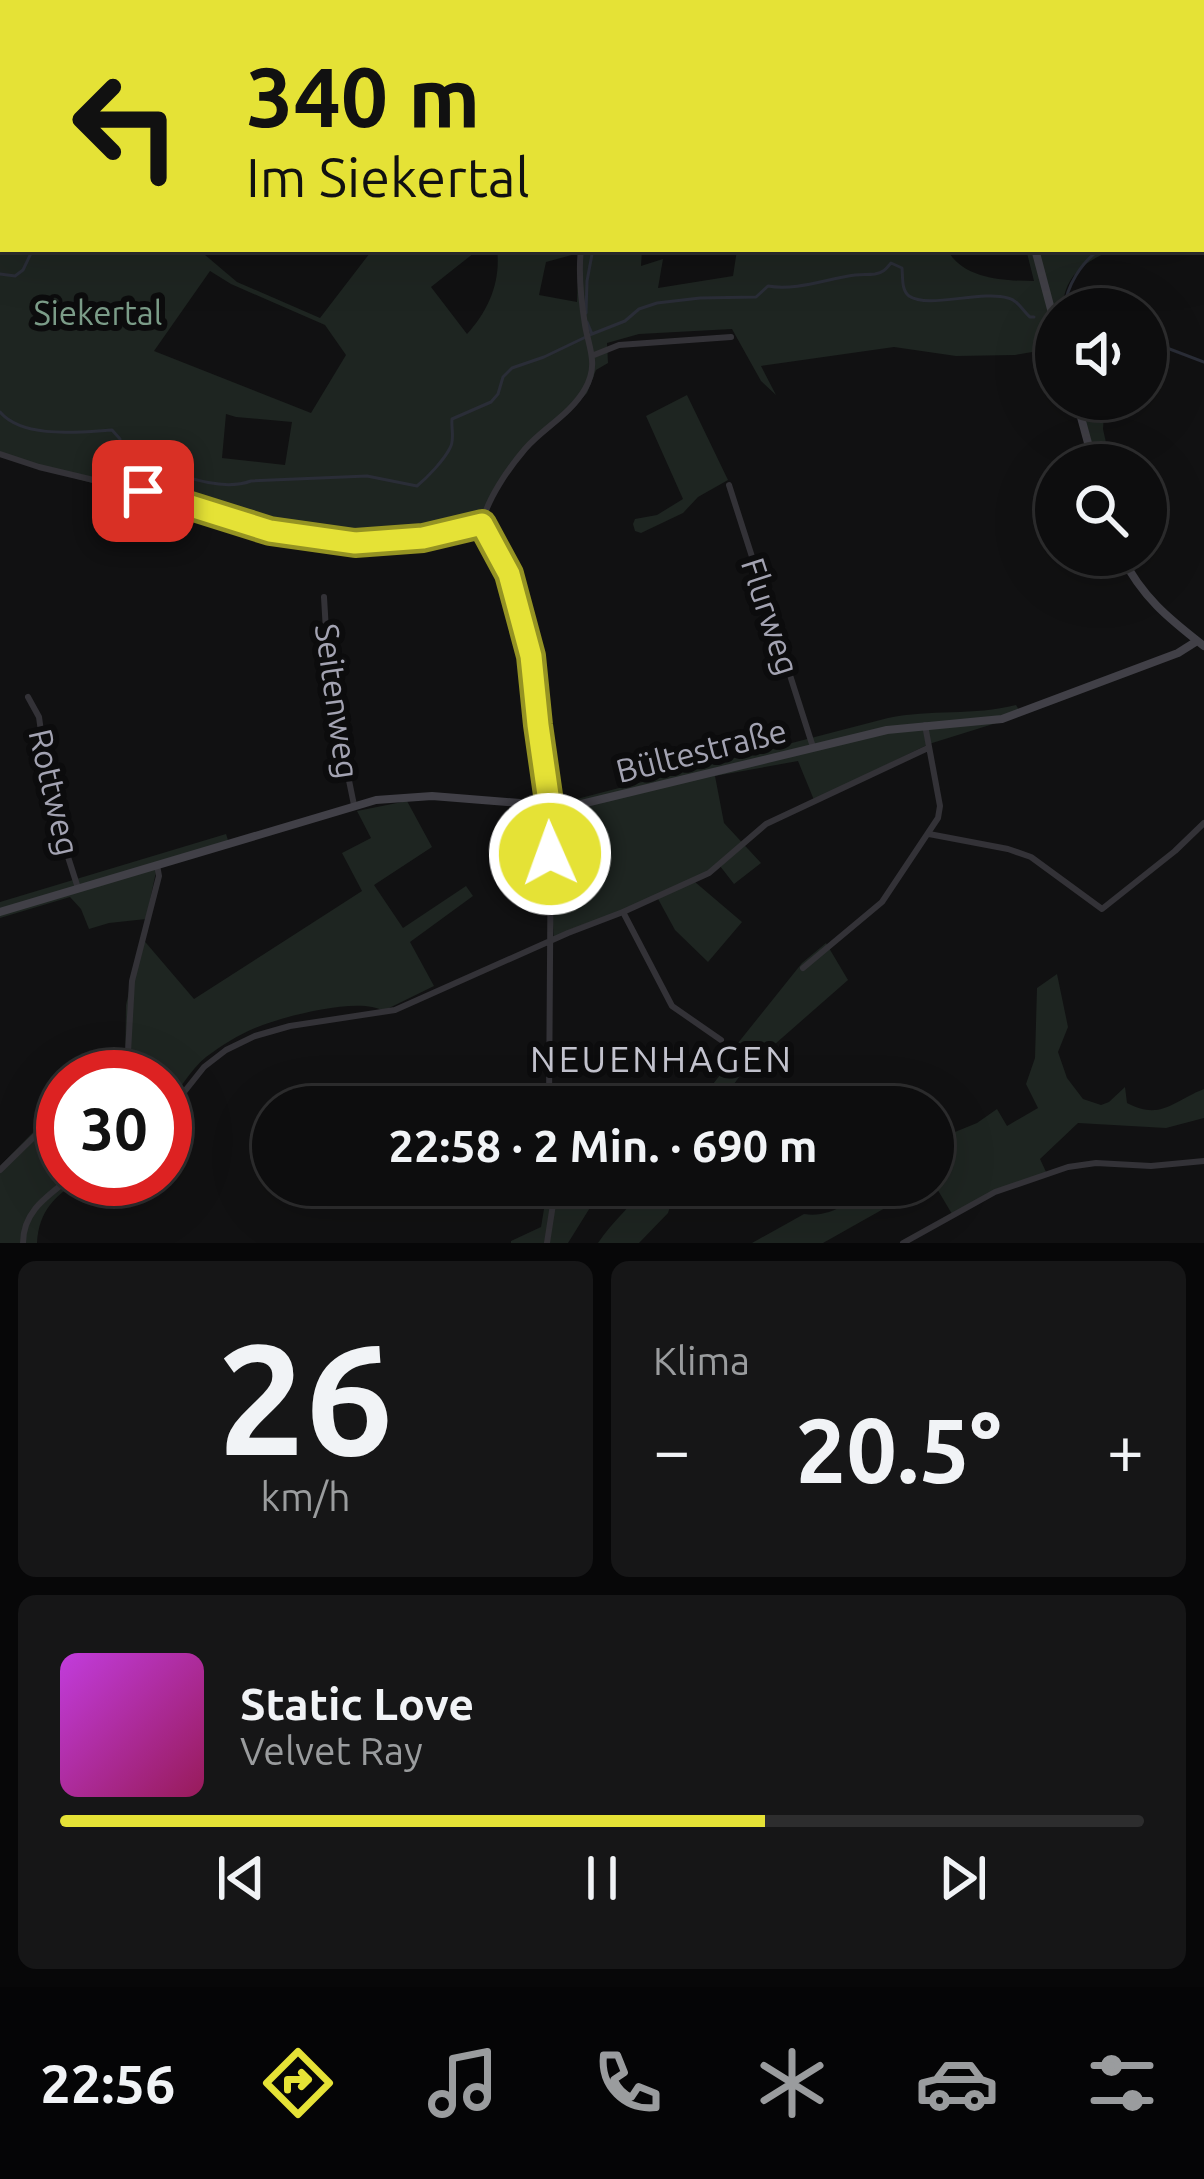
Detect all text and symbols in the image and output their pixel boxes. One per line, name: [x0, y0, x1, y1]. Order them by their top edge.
icon: left: [48, 48, 204, 204]
text: 340 m: [246, 49, 480, 143]
text: Im Siekertal: [246, 147, 530, 207]
map controls: [1035, 288, 1167, 576]
button: sound: [1035, 288, 1167, 420]
park label: Siekertal: [34, 294, 162, 331]
pin: [92, 440, 194, 542]
button: search: [1035, 444, 1167, 576]
icon: arrive: [110, 458, 176, 524]
street label: Flurweg: [735, 553, 807, 679]
street label: Seitenweg: [309, 621, 367, 781]
street label: Bültestraße: [612, 711, 790, 789]
street label: Rottweg: [23, 725, 87, 859]
position arrow: [487, 791, 613, 917]
district label: NEUENHAGEN: [530, 1038, 794, 1079]
speed limit sign: 30: [36, 1050, 192, 1206]
text: 22:58 · 2 Min. · 690 m: [389, 1120, 818, 1171]
text: 26: [218, 1310, 393, 1484]
text: Klima: [653, 1339, 750, 1382]
text: 20.5°: [795, 1399, 1002, 1500]
text: −: [653, 1412, 690, 1486]
text: +: [1107, 1412, 1144, 1486]
text: km/h: [260, 1475, 351, 1518]
text: Static Love: [240, 1678, 474, 1729]
text: Velvet Ray: [240, 1729, 423, 1772]
icon: previous: [208, 1845, 274, 1911]
icon: pause: [569, 1845, 635, 1911]
icon: next: [930, 1845, 996, 1911]
icon: directions: [256, 2041, 340, 2125]
icon: music: [421, 2041, 505, 2125]
icon: phone: [586, 2041, 670, 2125]
icon: climate: [750, 2041, 834, 2125]
icon: car: [915, 2041, 999, 2125]
icon: filters: [1080, 2041, 1164, 2125]
text: 22:56: [40, 2053, 175, 2113]

